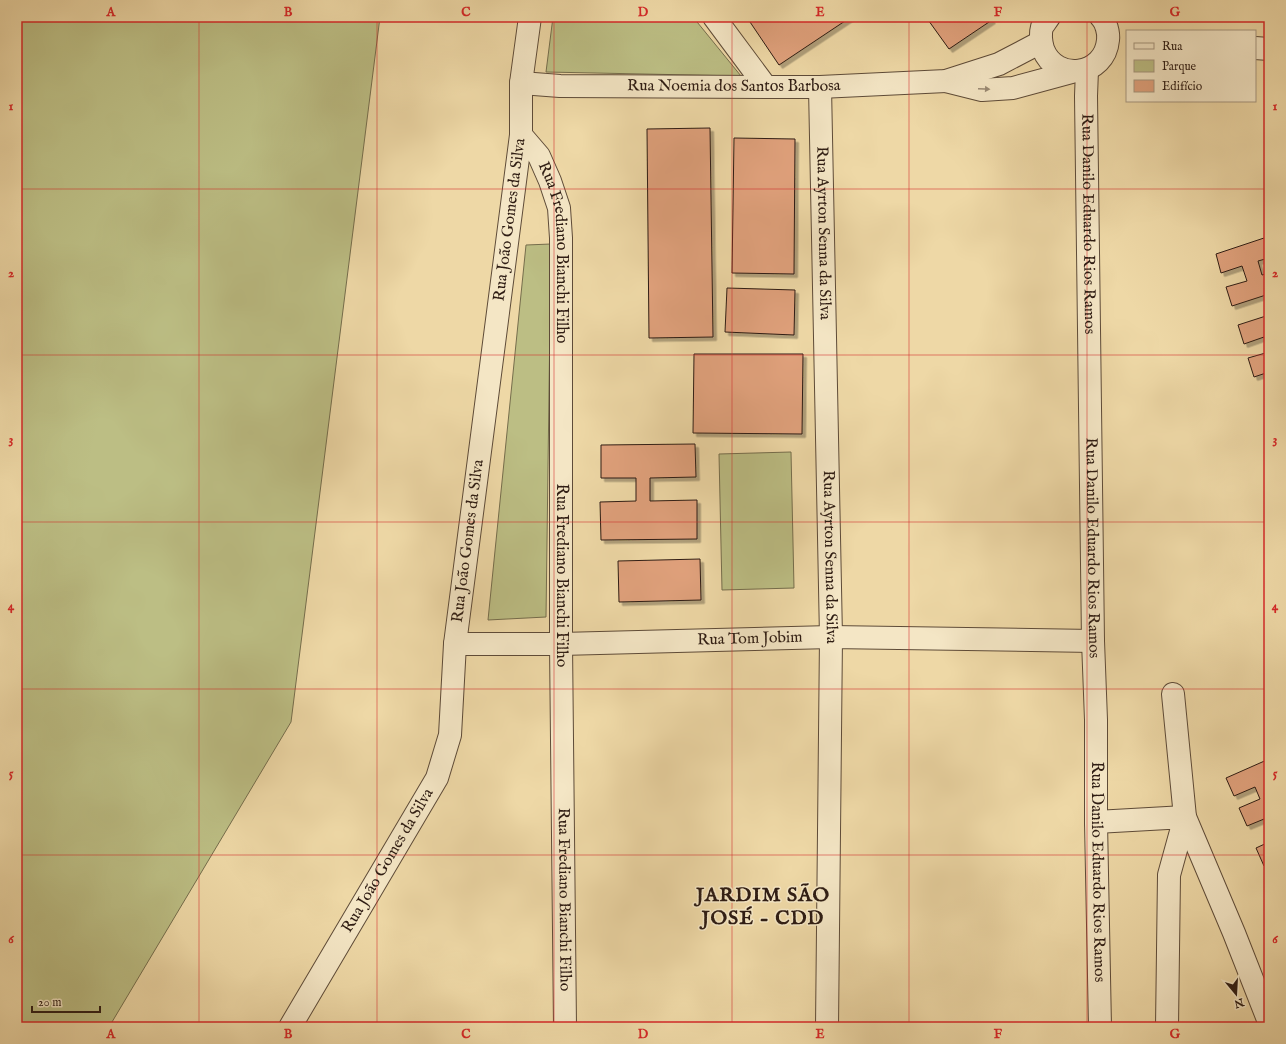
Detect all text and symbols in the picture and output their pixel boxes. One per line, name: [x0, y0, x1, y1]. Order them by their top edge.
text: A: [106, 4, 117, 21]
text: B: [284, 4, 293, 21]
text: C: [461, 4, 471, 21]
text: D: [638, 4, 649, 21]
text: E: [815, 4, 825, 21]
text: F: [994, 4, 1003, 21]
text: G: [1170, 4, 1181, 21]
legend: [1126, 30, 1256, 102]
text: Rua: [1162, 39, 1183, 54]
text: Parque: [1162, 59, 1197, 75]
street label: Rua Noemia dos Santos Barbosa: [627, 76, 841, 97]
text: Edifício: [1162, 79, 1203, 94]
one-way arrow: [978, 85, 990, 92]
text: 1: [9, 98, 14, 115]
text: 1: [1273, 98, 1278, 115]
street label: Rua Danilo Eduardo Rios Ramos: [1076, 113, 1099, 335]
street label: Rua João Gomes da Silva: [490, 137, 531, 303]
street label: Rua Ayrton Senna da Silva: [811, 146, 835, 320]
street label: Rua Frediano Bianchi Filho: [533, 159, 571, 344]
text: 2: [8, 265, 14, 282]
text: 2: [1272, 265, 1278, 282]
text: 3: [9, 431, 14, 448]
text: 3: [1273, 431, 1278, 448]
street label: Rua Danilo Eduardo Rios Ramos: [1080, 437, 1104, 659]
street label: Rua João Gomes da Silva: [448, 458, 489, 624]
street label: Rua Ayrton Senna da Silva: [818, 470, 841, 644]
street label: Rua Frediano Bianchi Filho: [551, 484, 571, 668]
text: 4: [8, 598, 15, 615]
text: 4: [1272, 598, 1279, 615]
street label: Rua Tom Jobim: [697, 628, 803, 650]
street label: Rua Danilo Eduardo Rios Ramos: [1086, 761, 1109, 983]
text: 5: [9, 765, 14, 782]
text: 5: [1273, 765, 1278, 782]
street label: Rua João Gomes da Silva: [338, 785, 439, 937]
street label: Rua Frediano Bianchi Filho: [553, 807, 575, 992]
district label: JARDIM SÃO JOSÉ - CDD: [693, 883, 830, 931]
text: 6: [8, 931, 14, 948]
text: 6: [1272, 931, 1278, 948]
north arrow: [1216, 974, 1256, 1014]
scale bar: [32, 988, 100, 1014]
text: N: [1232, 994, 1246, 1011]
text: 20 m: [38, 995, 61, 1010]
text: A: [106, 1026, 117, 1043]
text: B: [284, 1026, 293, 1043]
text: C: [461, 1026, 471, 1043]
text: D: [638, 1026, 649, 1043]
text: E: [815, 1026, 825, 1043]
text: F: [994, 1026, 1003, 1043]
text: G: [1170, 1026, 1181, 1043]

